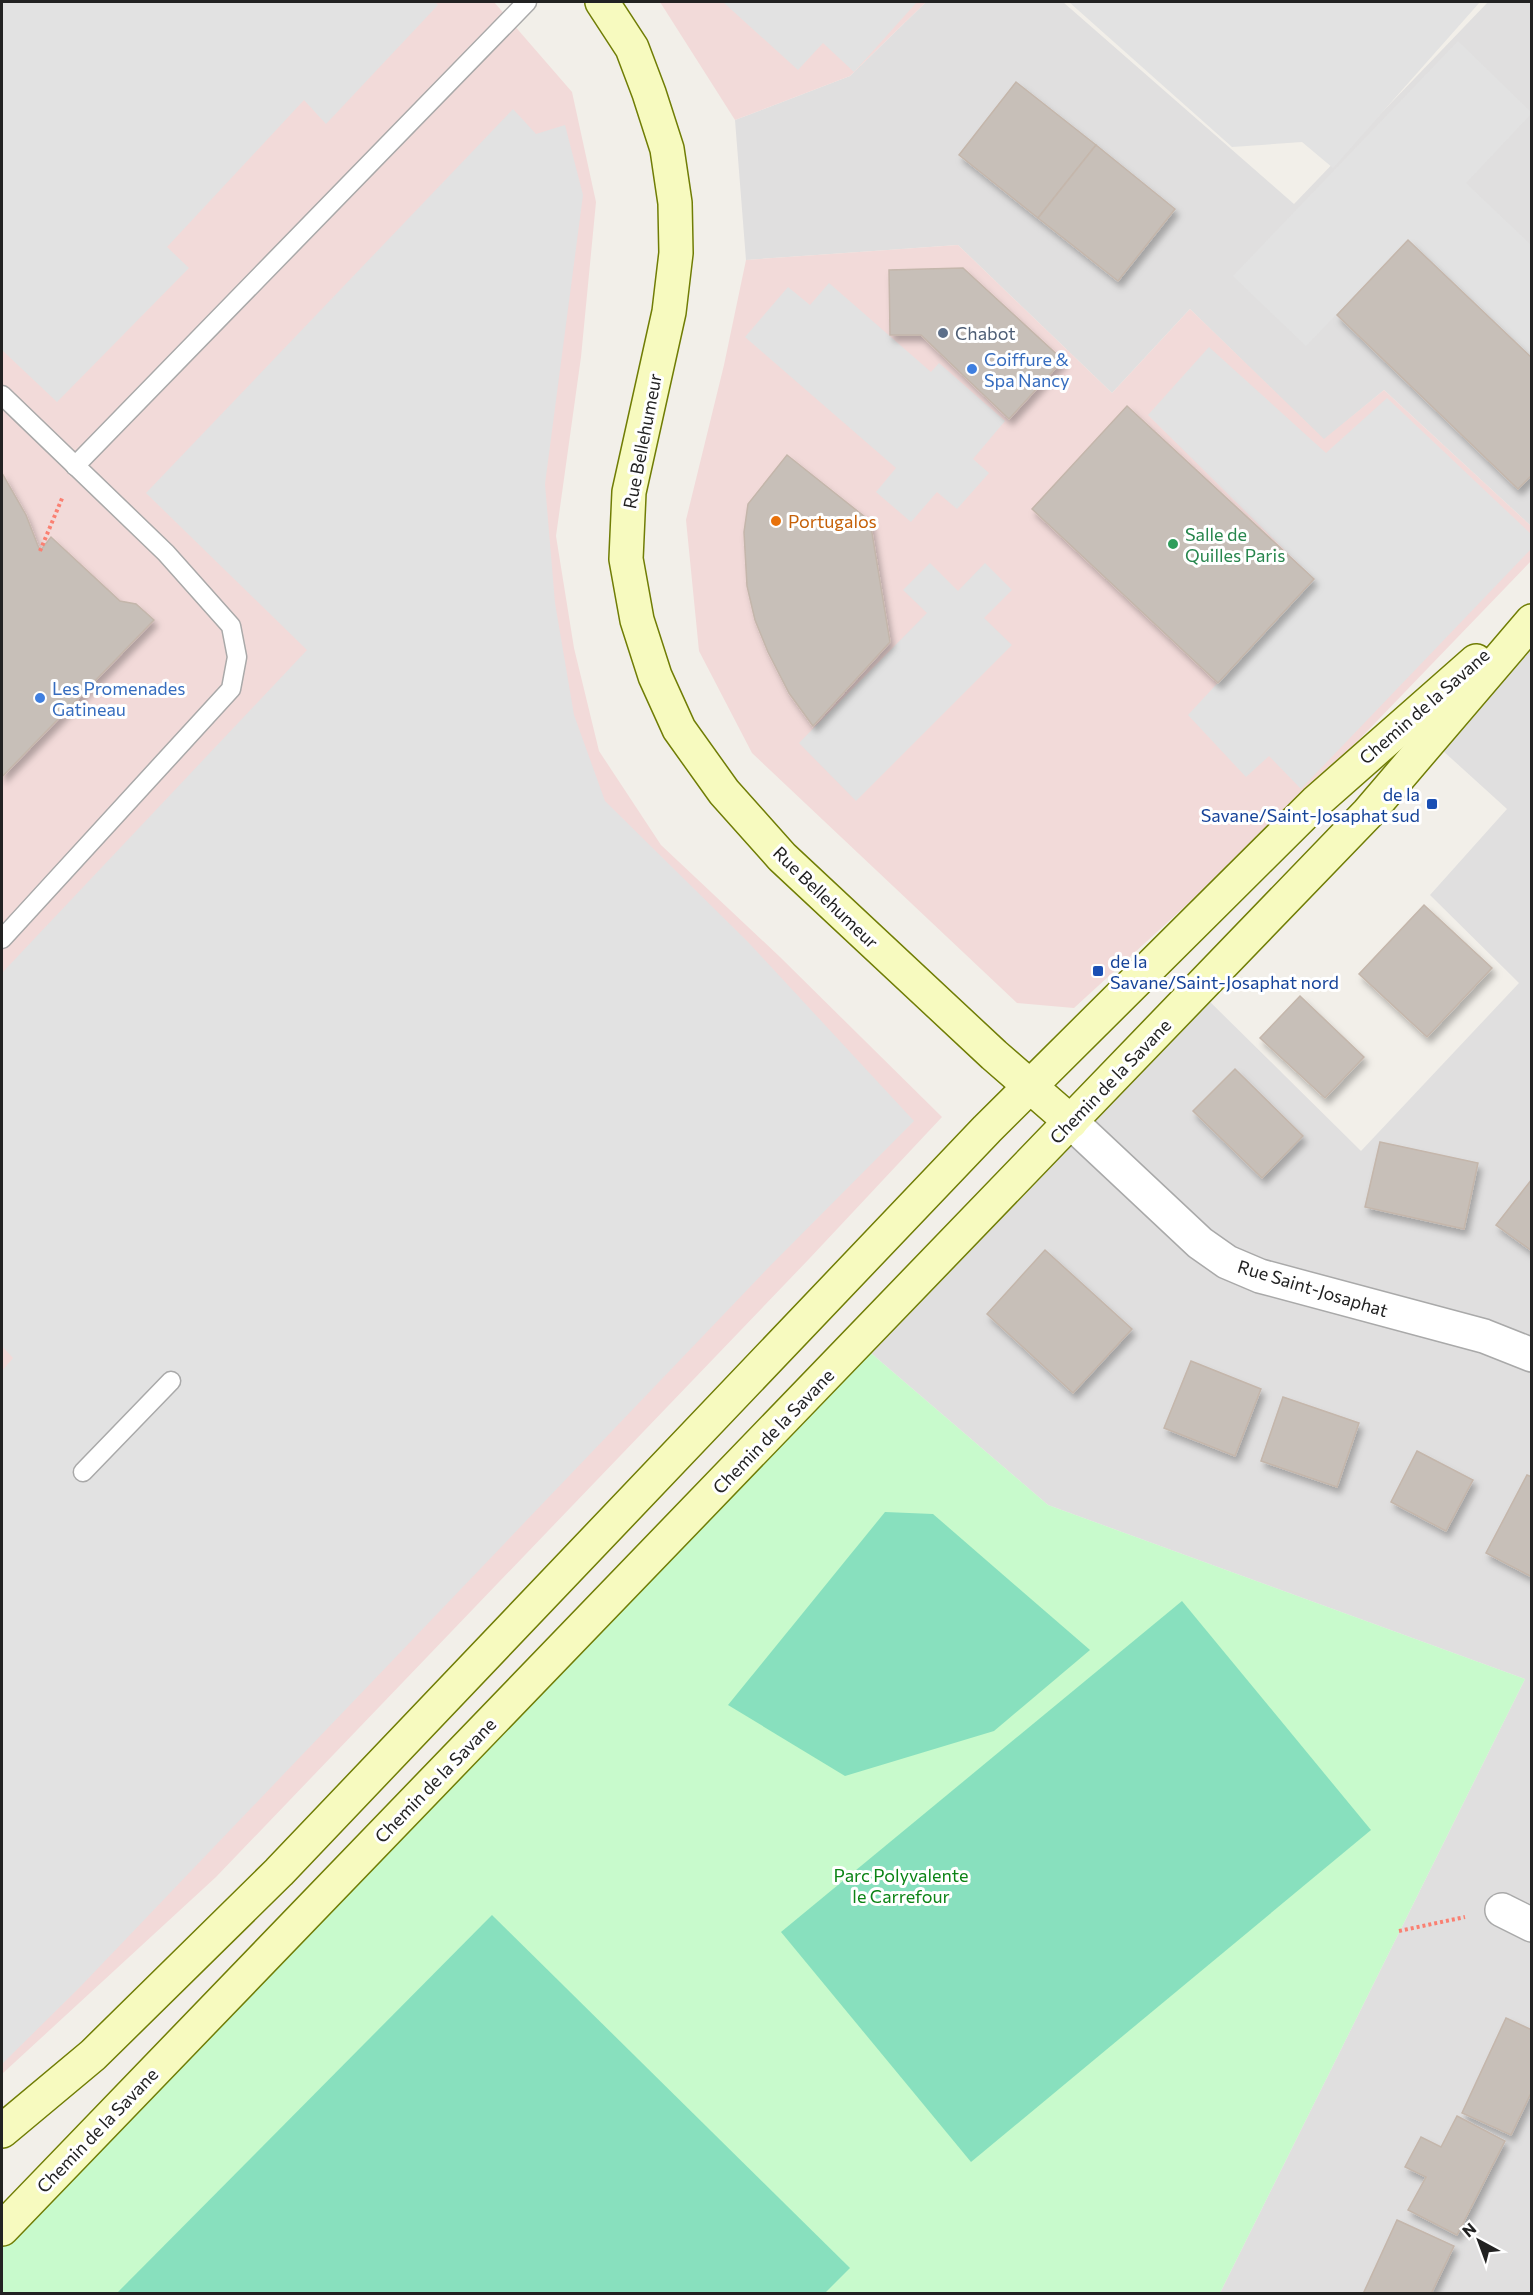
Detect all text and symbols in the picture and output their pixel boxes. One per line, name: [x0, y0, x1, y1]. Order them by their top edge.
place label: Chabot: [955, 322, 1016, 344]
marker: Chabot: [936, 326, 950, 340]
place label: Coiffure & Spa Nancy: [984, 348, 1070, 391]
marker: Coiffure & Spa Nancy: [965, 362, 979, 376]
street label: Rue Bellehumeur: [618, 371, 666, 511]
place label: Portugalos: [788, 510, 877, 532]
marker: Portugalos: [769, 514, 783, 528]
place label: Salle de Quilles Paris: [1185, 523, 1285, 566]
marker: Salle de Quilles Paris: [1166, 537, 1180, 551]
street label: Chemin de la Savane: [1355, 644, 1493, 768]
place label: Les Promenades Gatineau: [52, 677, 185, 720]
marker: Les Promenades Gatineau: [33, 691, 47, 705]
place label: de la Savane/Saint-Josaphat sud: [1201, 783, 1420, 826]
marker: de la Savane/Saint-Josaphat sud: [1425, 797, 1439, 811]
street label: Rue Bellehumeur: [769, 841, 883, 953]
place label: de la Savane/Saint-Josaphat nord: [1110, 950, 1339, 993]
marker: de la Savane/Saint-Josaphat nord: [1091, 964, 1105, 978]
street label: Chemin de la Savane: [1045, 1014, 1175, 1148]
street label: Rue Saint-Josaphat: [1235, 1255, 1391, 1321]
street label: Chemin de la Savane: [708, 1364, 838, 1498]
street label: Chemin de la Savane: [370, 1713, 500, 1847]
park label: Parc Polyvalente le Carrefour: [833, 1864, 969, 1907]
street label: Chemin de la Savane: [32, 2063, 162, 2197]
north arrow: [1449, 2211, 1509, 2271]
text: N: [1458, 2218, 1480, 2240]

